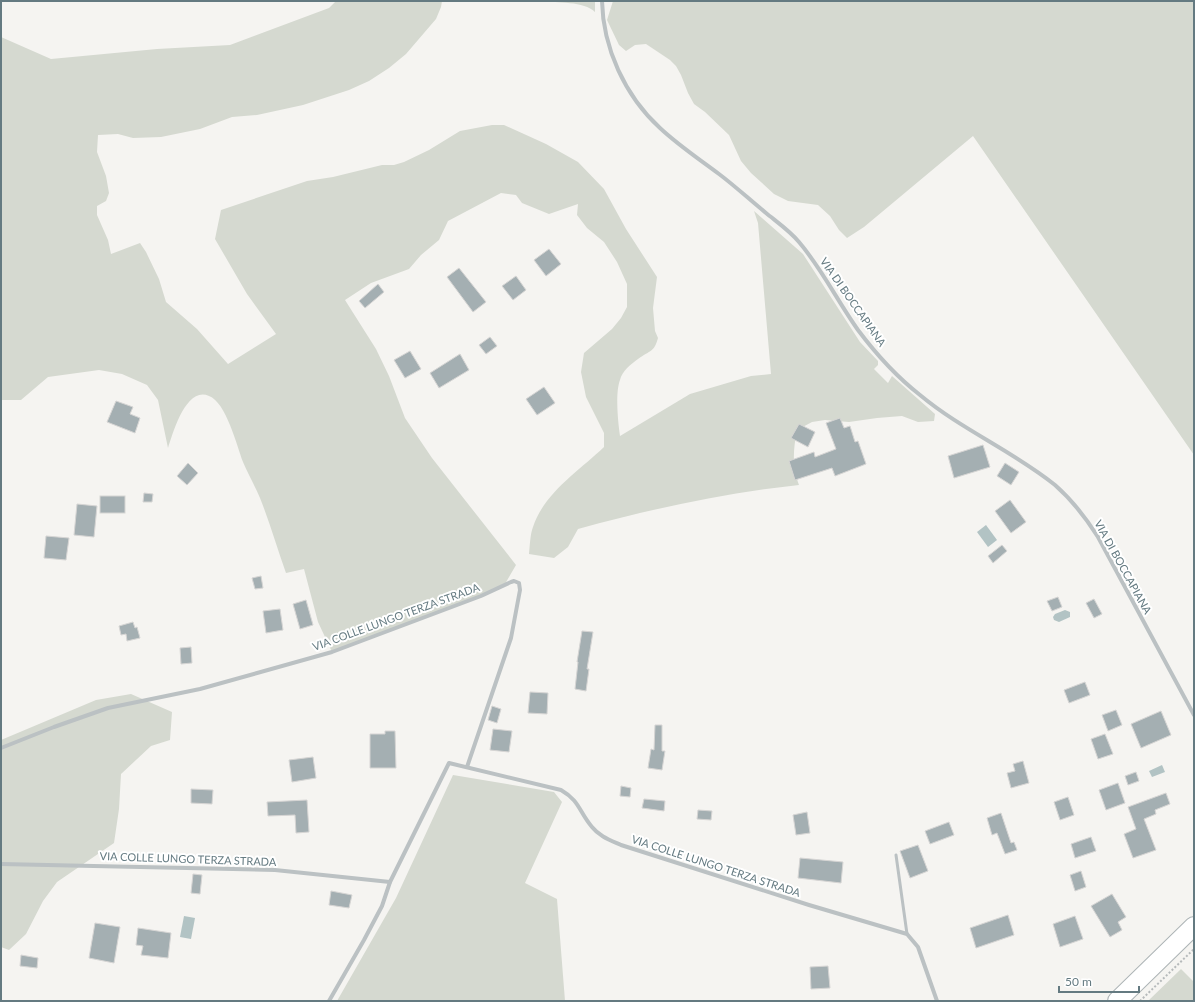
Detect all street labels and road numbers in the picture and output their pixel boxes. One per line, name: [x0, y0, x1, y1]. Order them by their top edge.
street label: VIA DI BOCCAPIANA: [818, 255, 889, 349]
street label: VIA DI BOCCAPIANA: [1092, 517, 1155, 617]
street label: VIA COLLE LUNGO TERZA STRADA: [311, 580, 482, 653]
street label: VIA COLLE LUNGO TERZA STRADA: [630, 832, 803, 899]
street label: VIA COLLE LUNGO TERZA STRADA: [99, 849, 277, 868]

